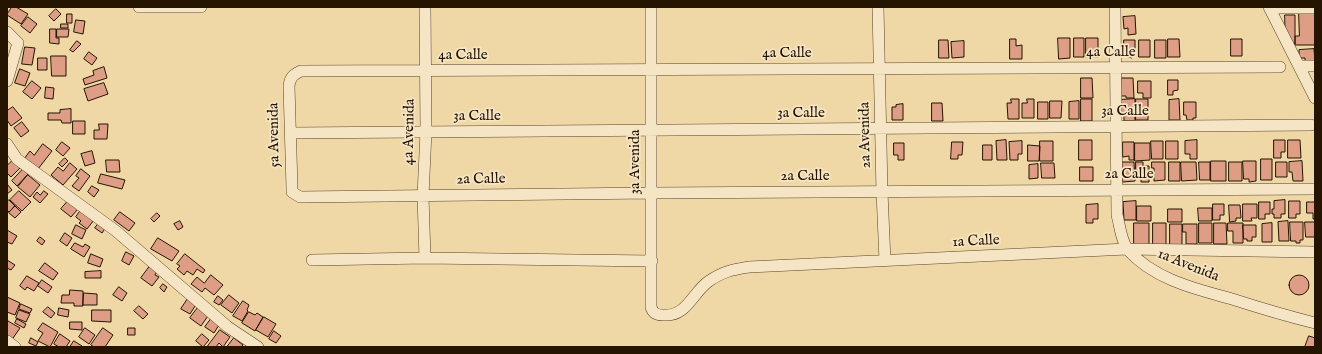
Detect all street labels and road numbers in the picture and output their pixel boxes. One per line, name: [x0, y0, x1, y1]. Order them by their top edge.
street label: 4a Calle: [1086, 44, 1136, 62]
street label: 4a Calle: [762, 45, 812, 63]
street label: 4a Calle: [438, 47, 488, 65]
street label: 4a Avenida: [400, 98, 420, 166]
street label: 5a Avenida: [265, 102, 285, 168]
street label: 2a Avenida: [856, 102, 876, 168]
street label: 3a Calle: [1101, 103, 1149, 121]
street label: 3a Calle: [777, 105, 825, 123]
street label: 3a Calle: [453, 108, 501, 126]
street label: 3a Avenida: [627, 129, 645, 195]
street label: 2a Calle: [1104, 166, 1154, 184]
street label: 2a Calle: [780, 168, 830, 186]
street label: 2a Calle: [456, 171, 506, 189]
street label: 1a Calle: [952, 232, 1000, 252]
street label: 1a Avenida: [1154, 245, 1222, 287]

